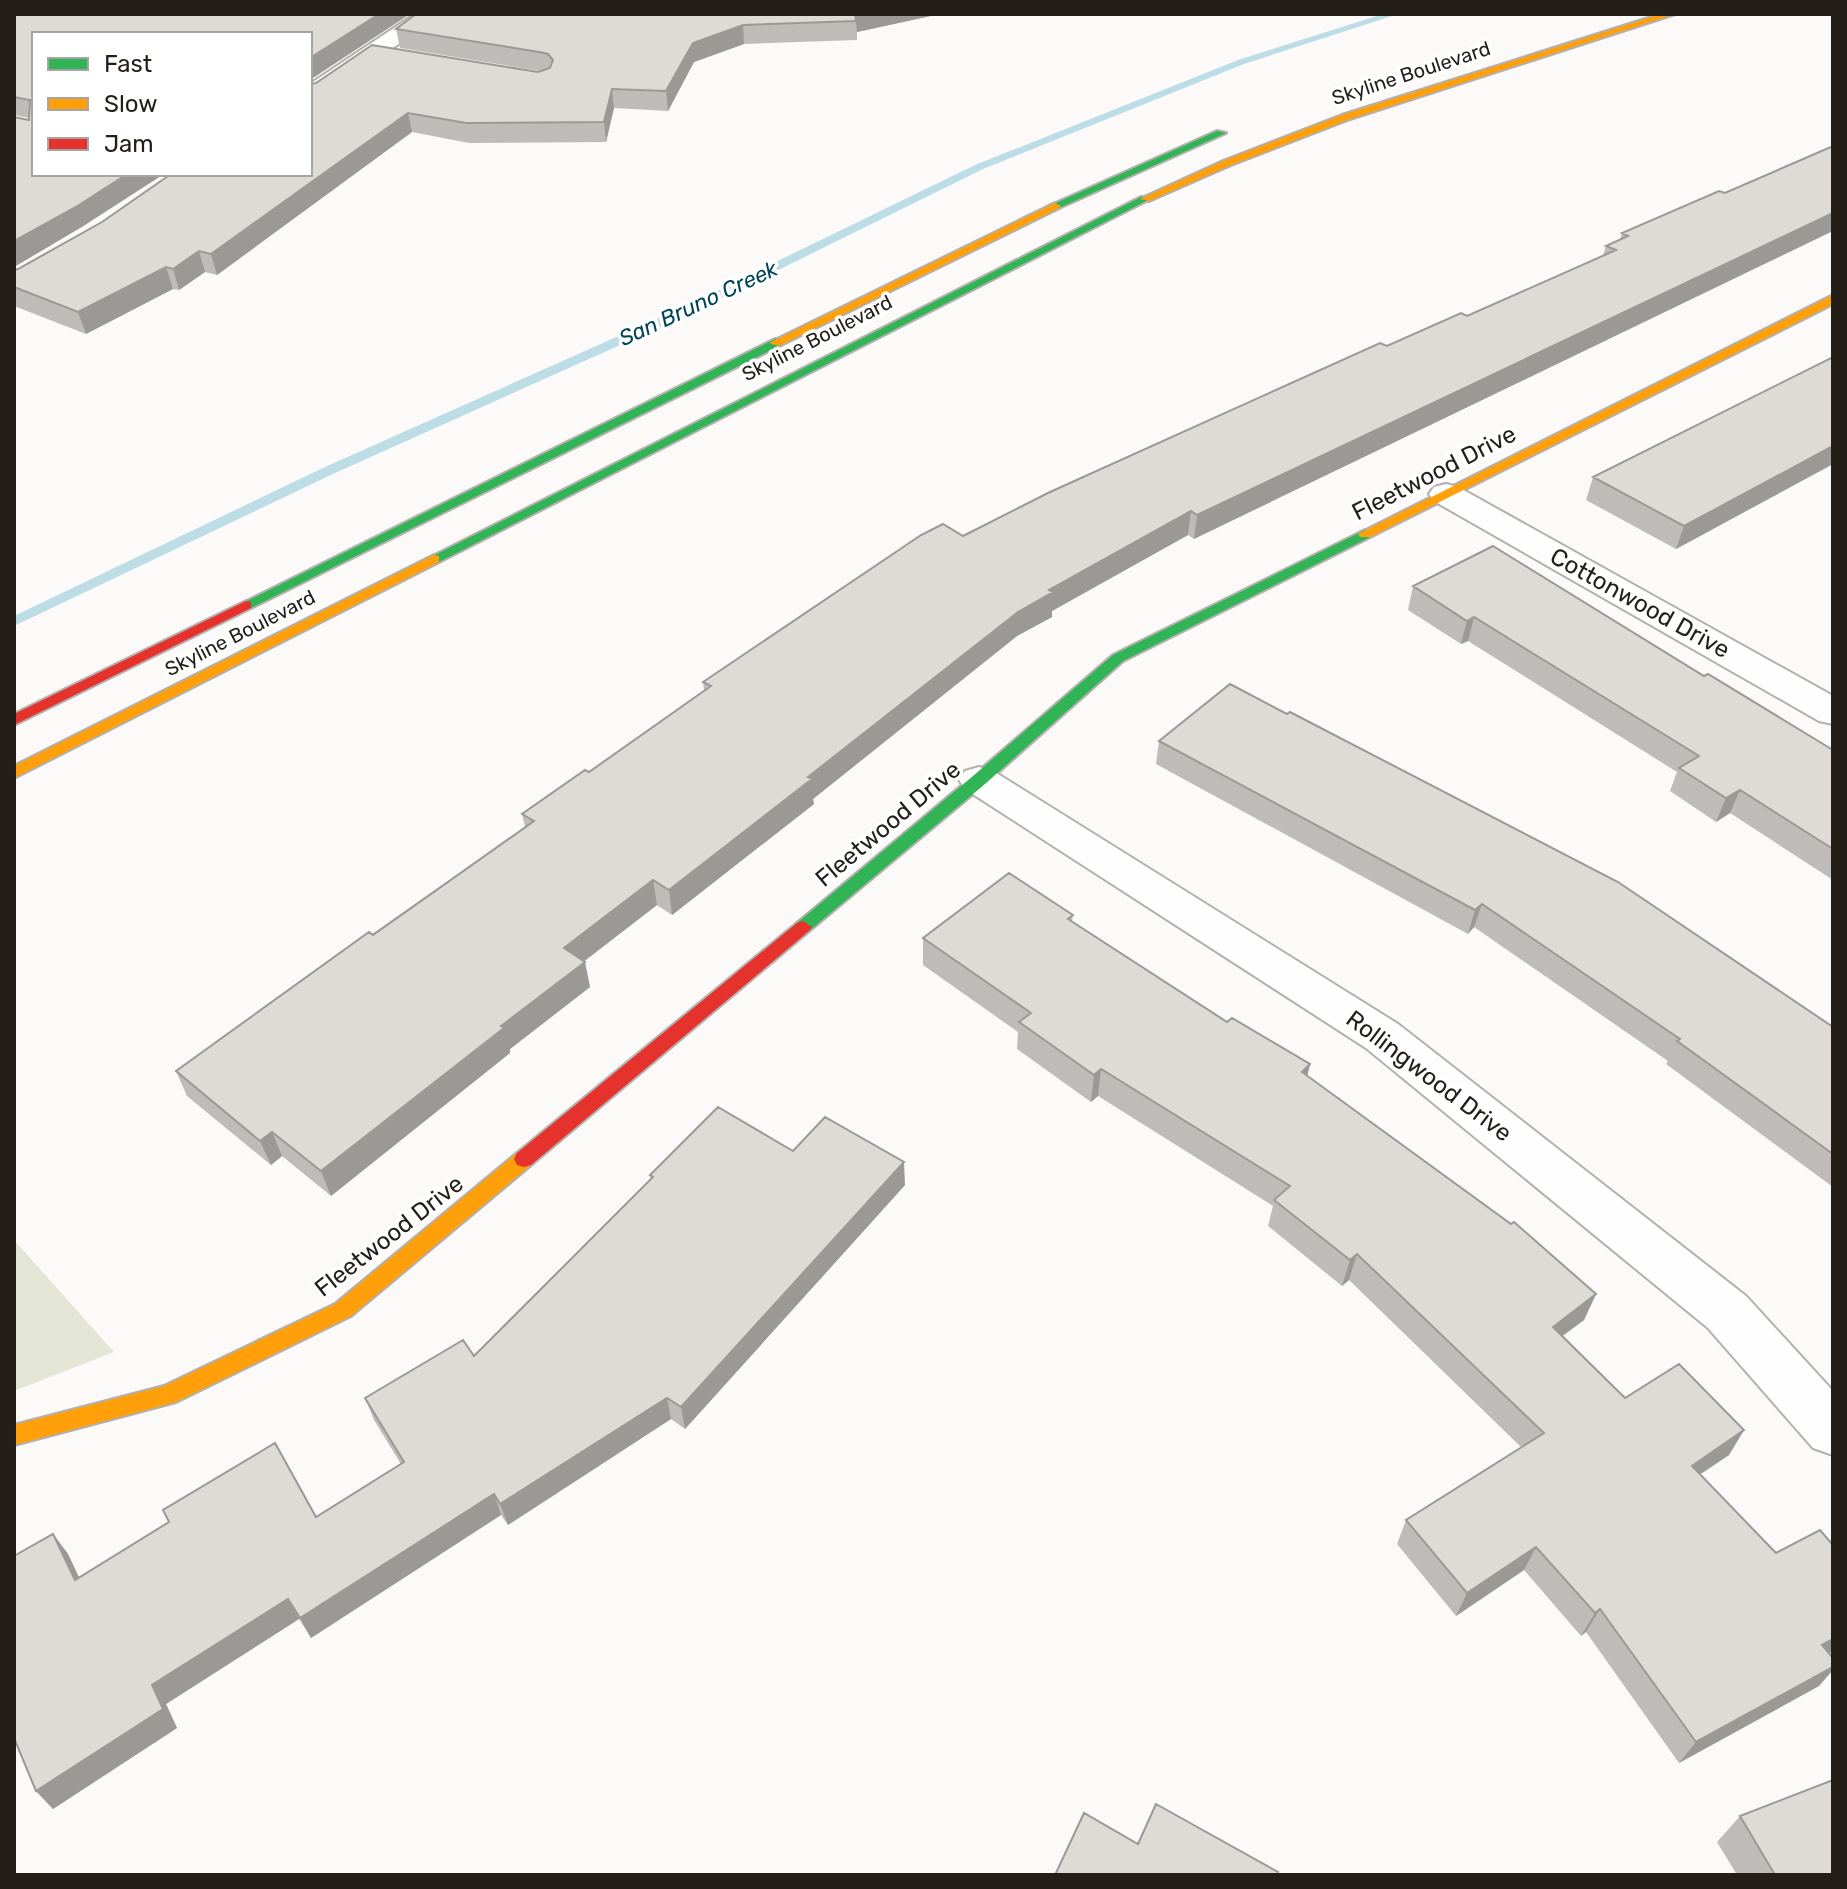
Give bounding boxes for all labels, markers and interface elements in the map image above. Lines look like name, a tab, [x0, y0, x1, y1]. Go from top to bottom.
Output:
legend	[32, 32, 312, 176]
street label: Skyline Boulevard	[1329, 36, 1493, 110]
text: Fast	[104, 50, 152, 78]
text: Slow	[104, 90, 157, 118]
text: Jam	[104, 130, 154, 158]
water label: San Bruno Creek	[615, 255, 782, 352]
street label: Skyline Boulevard	[738, 290, 896, 386]
street label: Fleetwood Drive	[1347, 420, 1521, 526]
street label: Cottonwood Drive	[1545, 542, 1735, 664]
street label: Skyline Boulevard	[161, 585, 319, 681]
street label: Fleetwood Drive	[810, 755, 966, 893]
street label: Rollingwood Drive	[1341, 1005, 1517, 1147]
street label: Fleetwood Drive	[309, 1169, 469, 1303]

